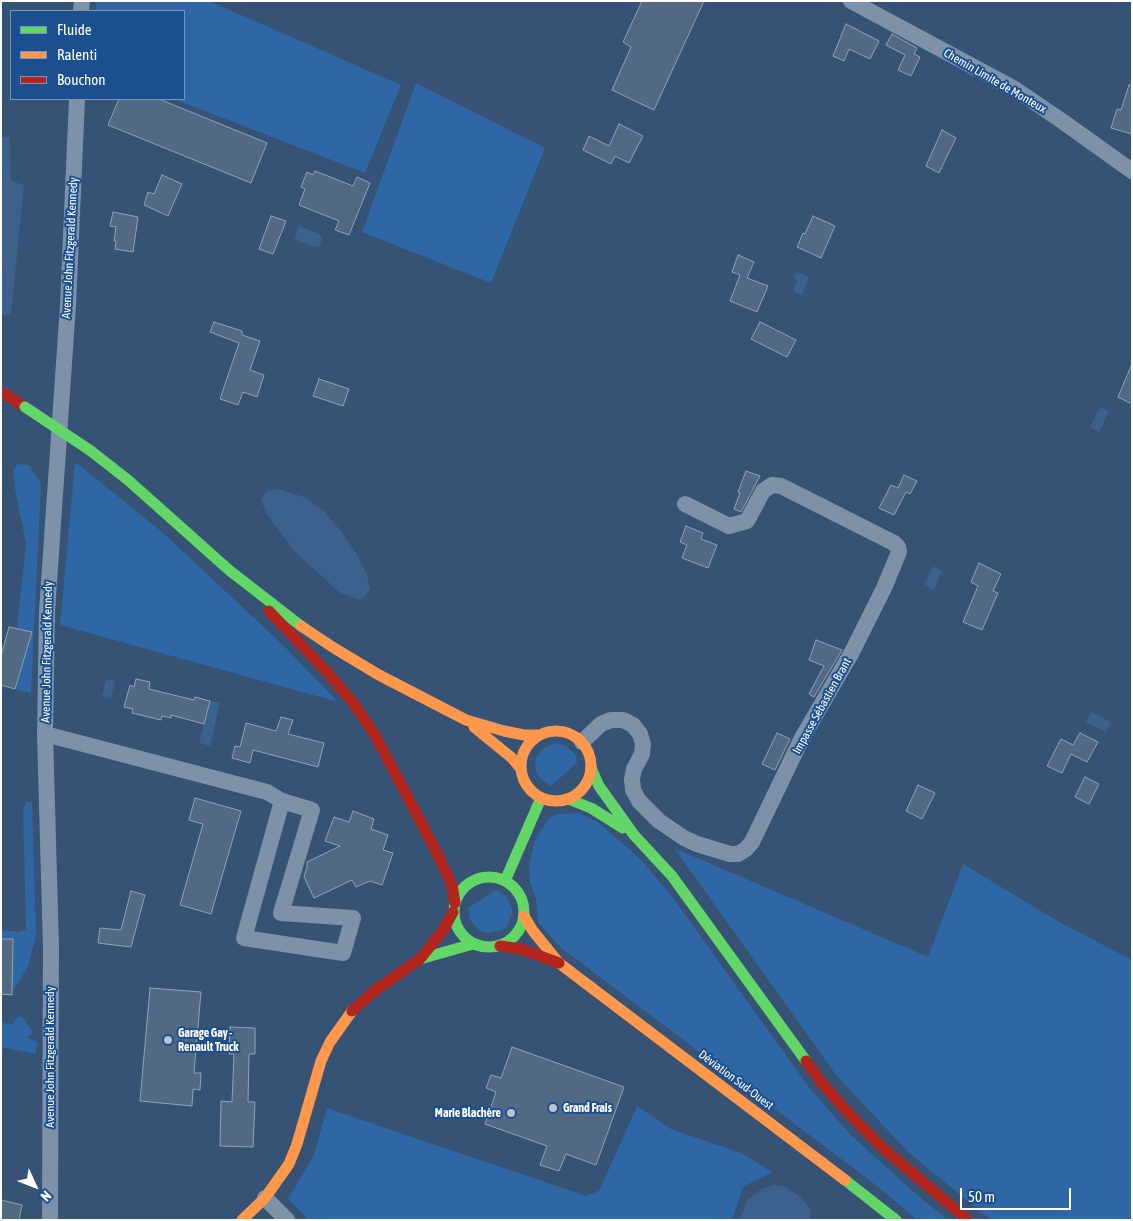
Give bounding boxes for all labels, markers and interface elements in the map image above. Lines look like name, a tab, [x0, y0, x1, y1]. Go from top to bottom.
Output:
legend	[10, 10, 185, 100]
text: Fluide	[57, 21, 92, 38]
text: Ralenti	[57, 46, 97, 63]
street label: Chemin Limite de Monteux	[941, 46, 1049, 116]
text: Bouchon	[57, 71, 106, 88]
street label: Avenue John Fitzgerald Kennedy	[59, 177, 81, 319]
street label: Avenue John Fitzgerald Kennedy	[39, 581, 55, 723]
street label: Impasse Sébastien Brant	[790, 656, 854, 756]
street label: Avenue John Fitzgerald Kennedy	[43, 986, 57, 1128]
place label: Garage Gay - Renault Truck	[178, 1026, 239, 1054]
marker: Garage Gay - Renault Truck	[162, 1034, 174, 1046]
street label: Déviation Sud-Ouest	[696, 1047, 776, 1113]
place label: Grand Frais	[563, 1101, 612, 1115]
marker: Grand Frais	[547, 1102, 559, 1114]
place label: Marie Blachère	[435, 1106, 501, 1120]
marker: Marie Blachère	[505, 1107, 517, 1119]
north arrow	[10, 1161, 60, 1211]
scale bar	[963, 1178, 1074, 1210]
text: N	[37, 1188, 55, 1205]
text: 50 m	[968, 1188, 995, 1205]

